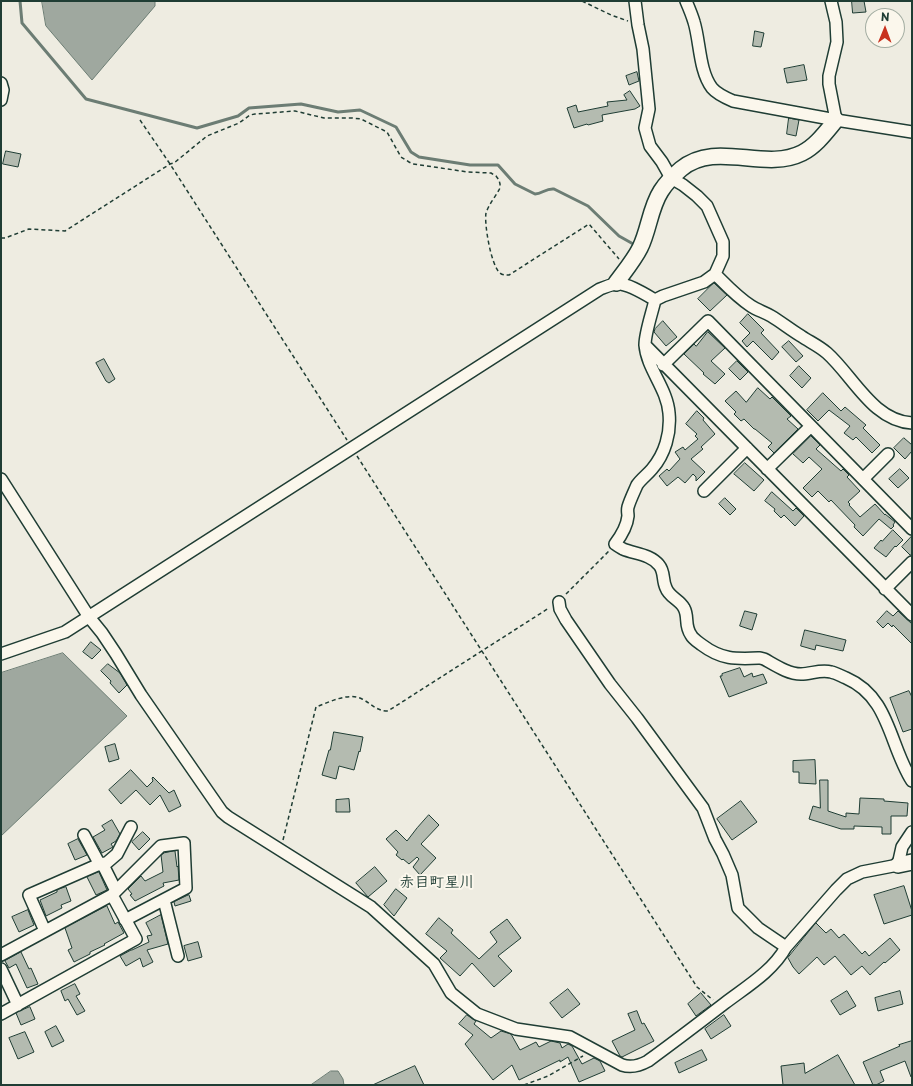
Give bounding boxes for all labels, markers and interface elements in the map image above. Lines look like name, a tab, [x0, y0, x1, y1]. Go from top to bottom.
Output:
north arrow	[865, 8, 905, 48]
text: N	[881, 8, 890, 25]
district label: 赤目町星川	[400, 874, 474, 892]

